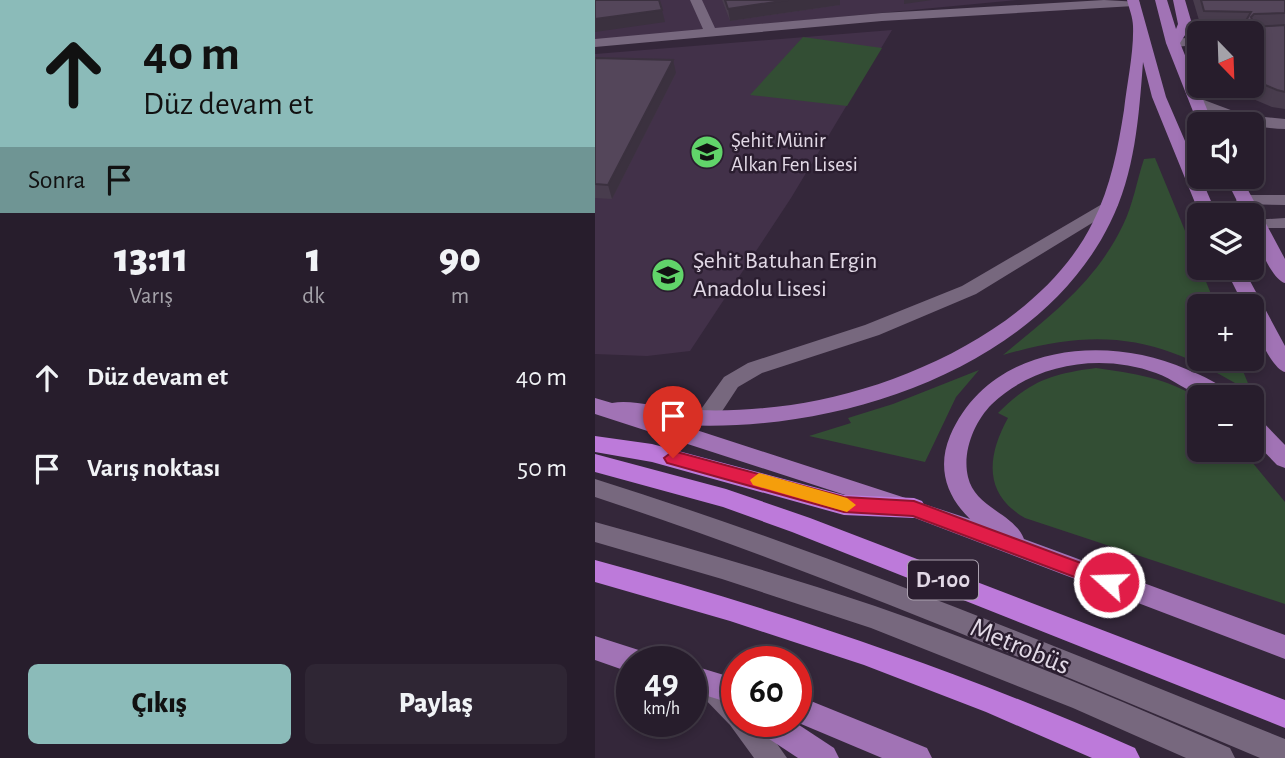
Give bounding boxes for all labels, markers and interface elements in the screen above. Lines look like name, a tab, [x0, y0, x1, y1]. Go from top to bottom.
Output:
north arrow	[1187, 21, 1263, 98]
map controls	[1187, 21, 1264, 462]
icon: ahead	[28, 28, 119, 119]
text: 40 m	[143, 30, 240, 79]
text: Düz devam et	[143, 88, 313, 120]
button: sound	[1187, 112, 1264, 189]
place label: Şehit Münir Alkan Fen Lisesi	[731, 130, 858, 175]
school or university icon: Şehit Münir Alkan Fen Lisesi	[688, 133, 726, 171]
icon: arrive	[100, 161, 138, 199]
text: Sonra	[28, 167, 86, 193]
button: layers	[1187, 203, 1264, 280]
text: 13:11	[114, 237, 188, 279]
text: 1	[306, 237, 321, 279]
text: 90	[439, 237, 481, 279]
place label: Şehit Batuhan Ergin Anadolu Lisesi	[693, 249, 877, 301]
school or university icon: Şehit Batuhan Ergin Anadolu Lisesi	[649, 256, 687, 294]
text: Varış	[129, 285, 173, 308]
text: dk	[302, 285, 325, 308]
text: m	[451, 285, 469, 308]
button: +	[1187, 294, 1264, 371]
icon: ahead	[28, 359, 66, 397]
text: Düz devam et	[87, 364, 228, 390]
text: 40 m	[516, 364, 567, 390]
button: −	[1187, 385, 1264, 462]
pin	[643, 386, 703, 458]
icon: arrive	[654, 397, 692, 435]
icon: arrive	[28, 450, 66, 488]
text: Varış noktası	[87, 455, 220, 481]
text: 50 m	[517, 455, 567, 481]
position arrow	[1072, 545, 1146, 619]
road number: D-100	[908, 560, 978, 600]
street label: Metrobüs	[966, 614, 1074, 680]
speed limit sign: 60	[721, 646, 812, 737]
button: Çıkış	[28, 664, 291, 744]
button: Paylaş	[305, 664, 567, 744]
text: 49	[644, 665, 679, 700]
text: km/h	[643, 700, 680, 718]

